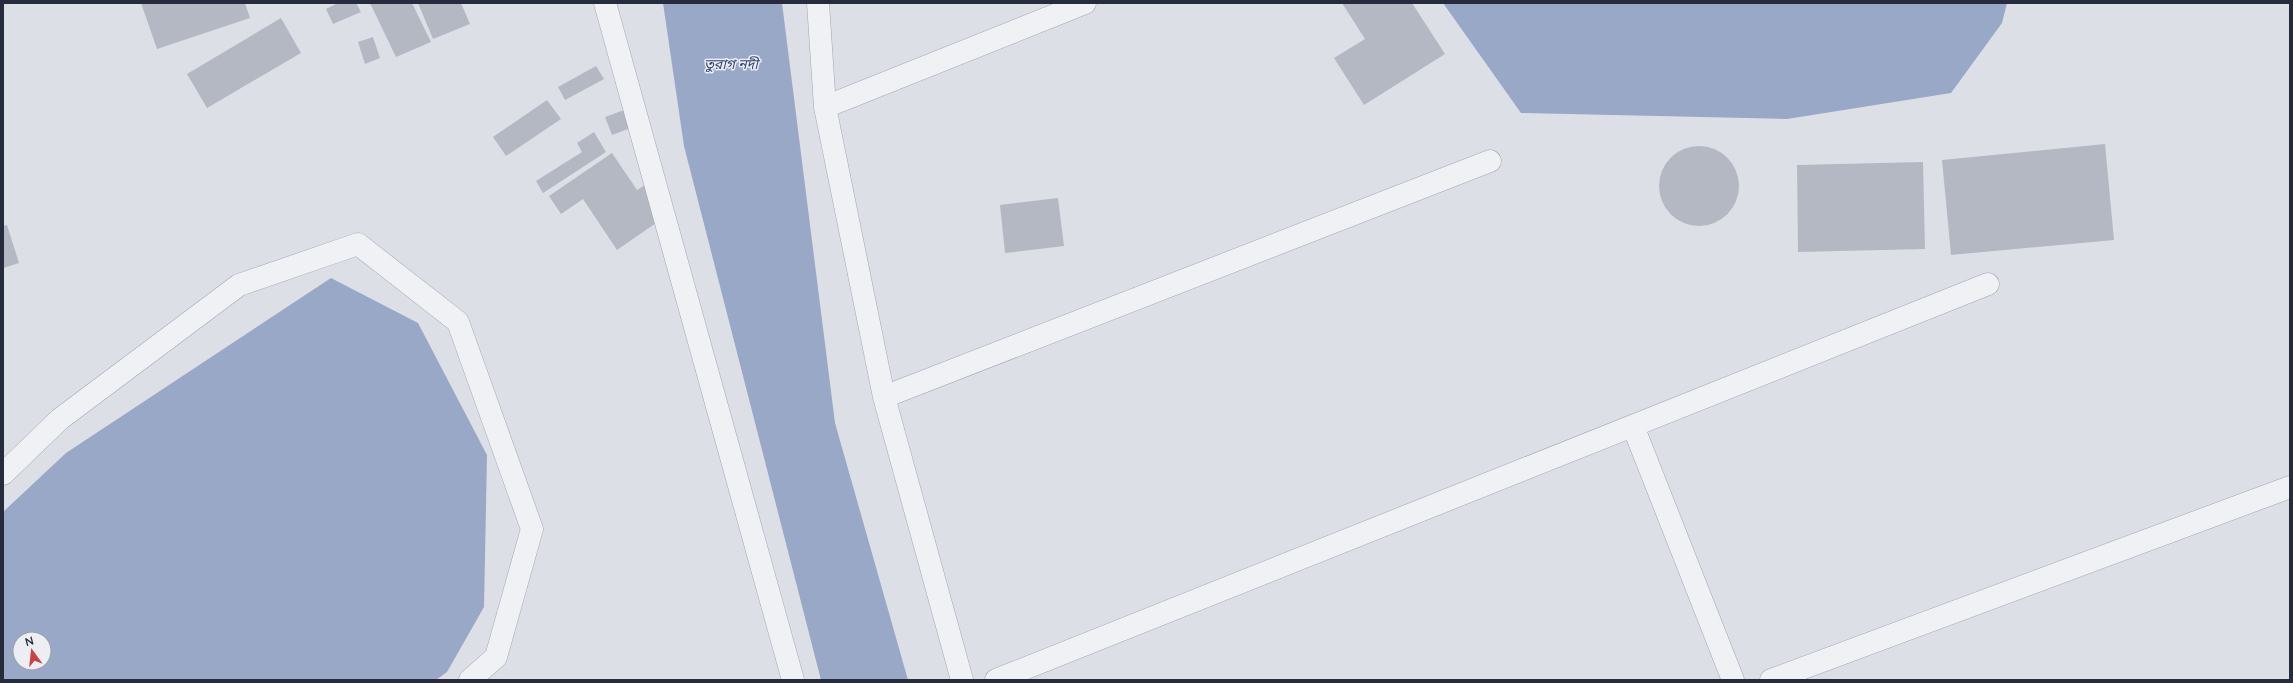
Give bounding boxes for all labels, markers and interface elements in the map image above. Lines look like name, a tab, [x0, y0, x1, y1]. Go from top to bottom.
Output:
water label: তুরাগ নদী	[704, 55, 761, 73]
north arrow	[12, 631, 52, 671]
text: N	[24, 633, 35, 648]

